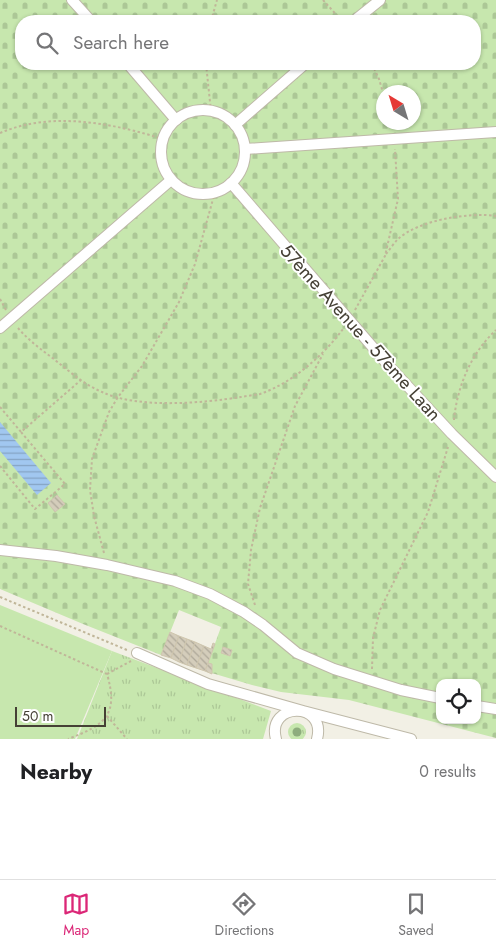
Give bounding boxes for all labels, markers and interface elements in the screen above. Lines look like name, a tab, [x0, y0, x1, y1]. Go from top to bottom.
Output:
search box	[15, 15, 481, 70]
icon: search	[33, 29, 61, 57]
text: Search here	[73, 29, 169, 56]
north arrow	[376, 85, 421, 130]
street label: 57ème Avenue - 57ème Laan	[274, 238, 448, 427]
map controls	[436, 679, 481, 724]
button: locate	[436, 679, 481, 724]
scale bar	[15, 704, 106, 727]
text: 50 m	[22, 706, 53, 726]
text: Nearby	[20, 757, 92, 787]
text: 0 results	[419, 760, 476, 783]
tab: Map	[62, 890, 90, 940]
tab: Directions	[215, 890, 274, 940]
tab: Saved	[398, 890, 434, 940]

